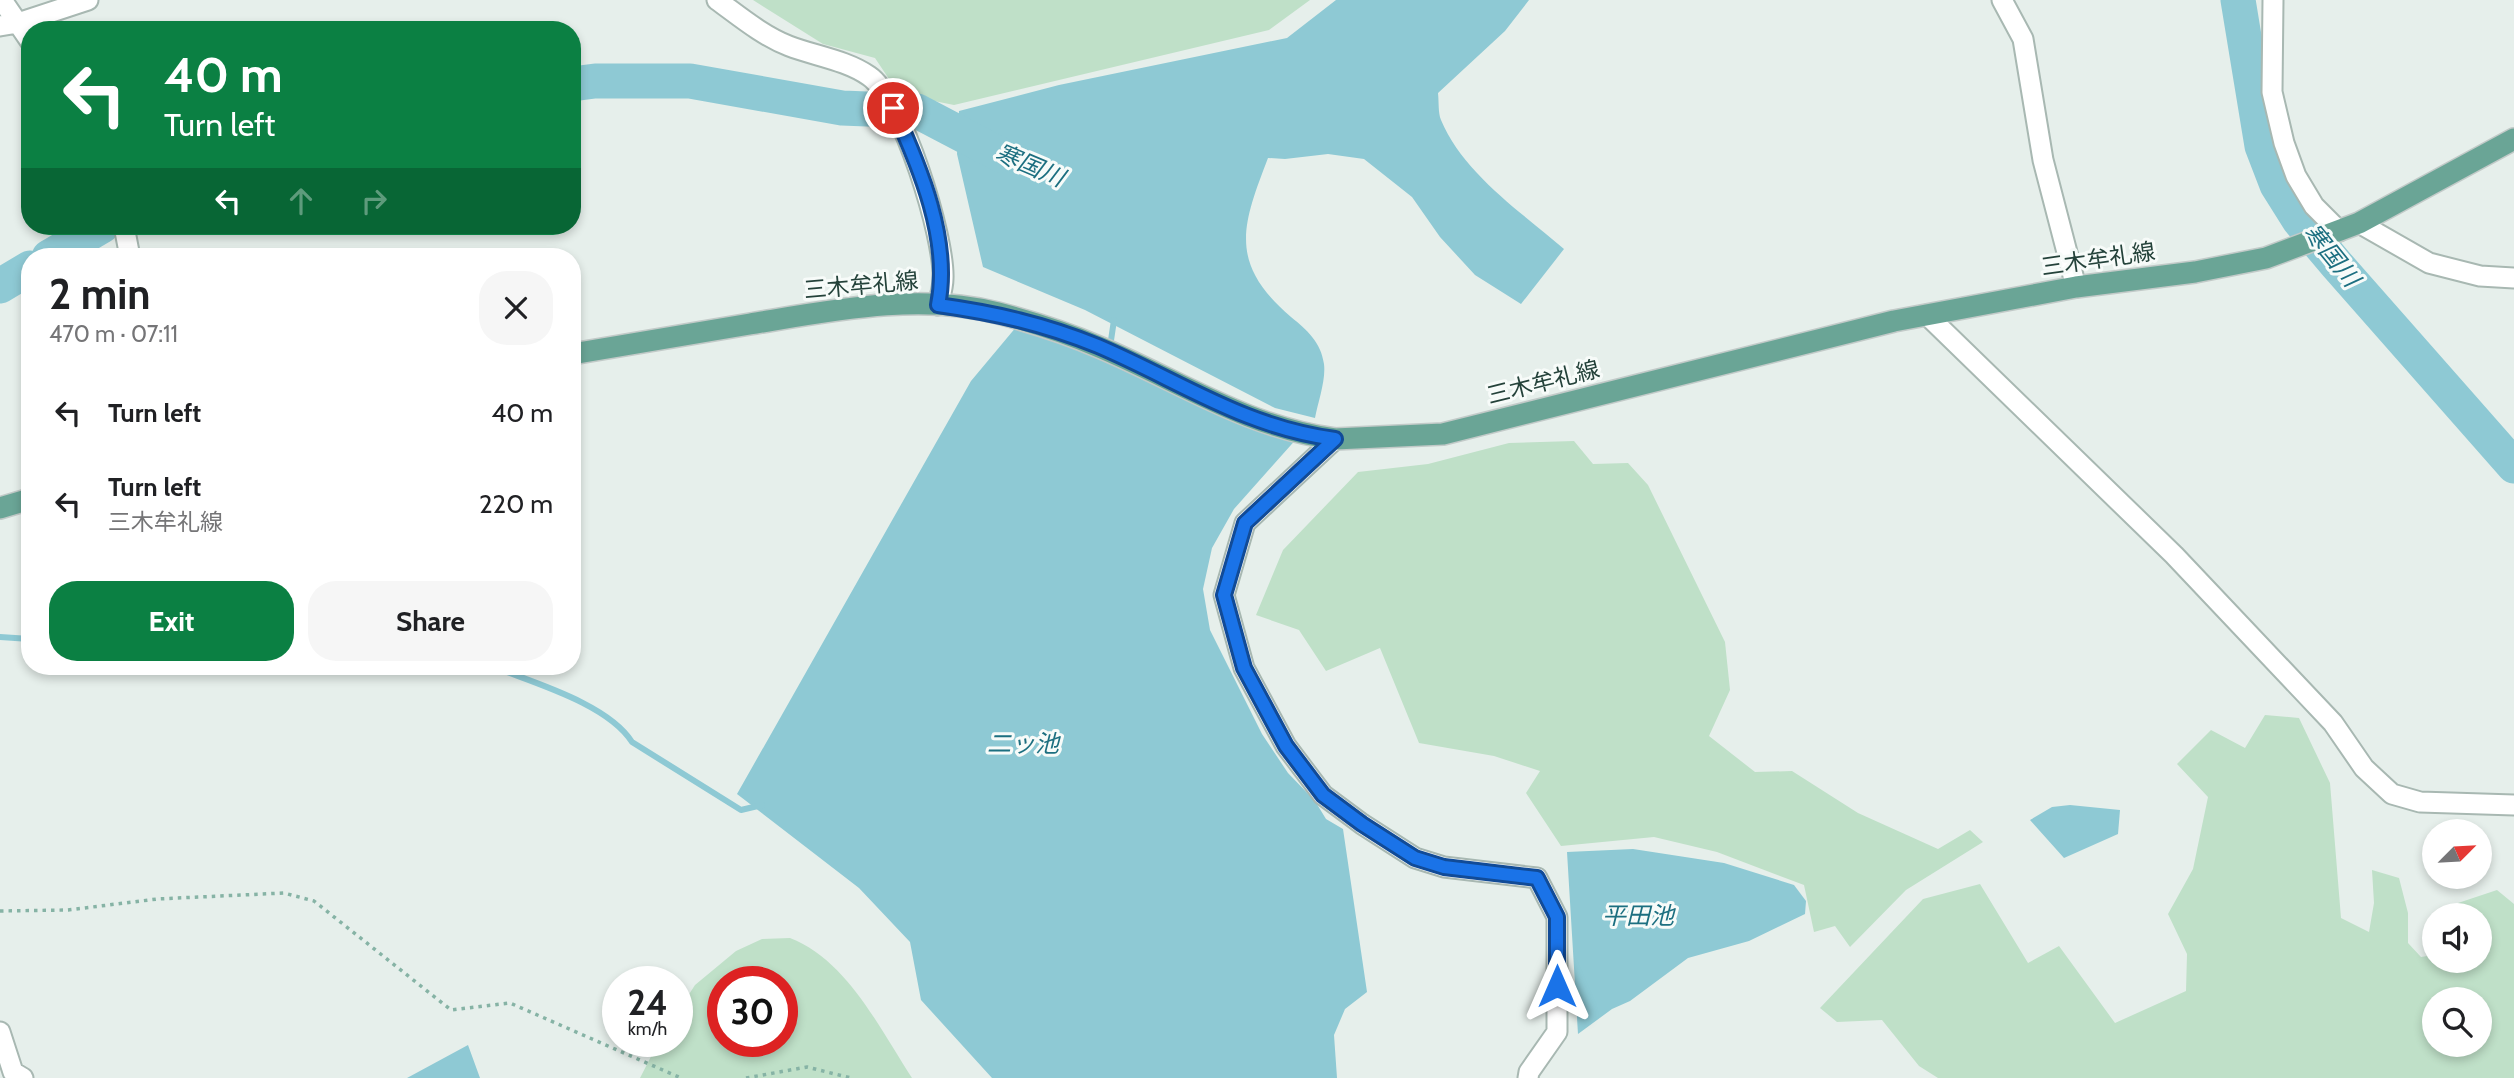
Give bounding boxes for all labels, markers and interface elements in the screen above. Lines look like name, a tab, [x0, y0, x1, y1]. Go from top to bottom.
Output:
text: 40 m	[164, 45, 283, 104]
icon: left	[49, 49, 140, 140]
pin	[863, 78, 923, 138]
icon: arrive	[874, 89, 912, 127]
text: Turn left	[164, 105, 275, 144]
water label: 寒国川	[991, 138, 1072, 194]
icon: left	[209, 182, 247, 220]
icon: ahead	[282, 182, 320, 220]
icon: right	[355, 182, 393, 220]
water label: 寒国川	[2298, 218, 2368, 294]
street label: 三木牟礼線	[2039, 237, 2157, 281]
street label: 三木牟礼線	[802, 266, 920, 304]
text: 2 min	[49, 268, 150, 320]
button: close	[479, 271, 553, 345]
text: 470 m · 07:11	[49, 320, 178, 348]
street label: 三木牟礼線	[1484, 355, 1602, 409]
icon: left	[49, 394, 87, 432]
text: Turn left	[108, 397, 201, 429]
text: 40 m	[491, 397, 553, 429]
text: Turn left	[108, 471, 201, 503]
icon: left	[49, 485, 87, 523]
text: 220 m	[479, 488, 553, 520]
text: 三木牟礼線	[108, 508, 223, 536]
button: Exit	[49, 581, 294, 661]
button: Share	[308, 581, 553, 661]
water label: 二ッ池	[987, 729, 1061, 758]
north arrow	[2422, 819, 2492, 889]
map controls	[2422, 819, 2492, 1057]
water label: 平田池	[1602, 901, 1676, 930]
button: sound	[2422, 903, 2492, 973]
position arrow	[1520, 949, 1594, 1023]
speed limit sign: 30	[707, 966, 798, 1057]
text: 24	[627, 981, 668, 1024]
button: search	[2422, 987, 2492, 1057]
text: km/h	[628, 1018, 667, 1040]

